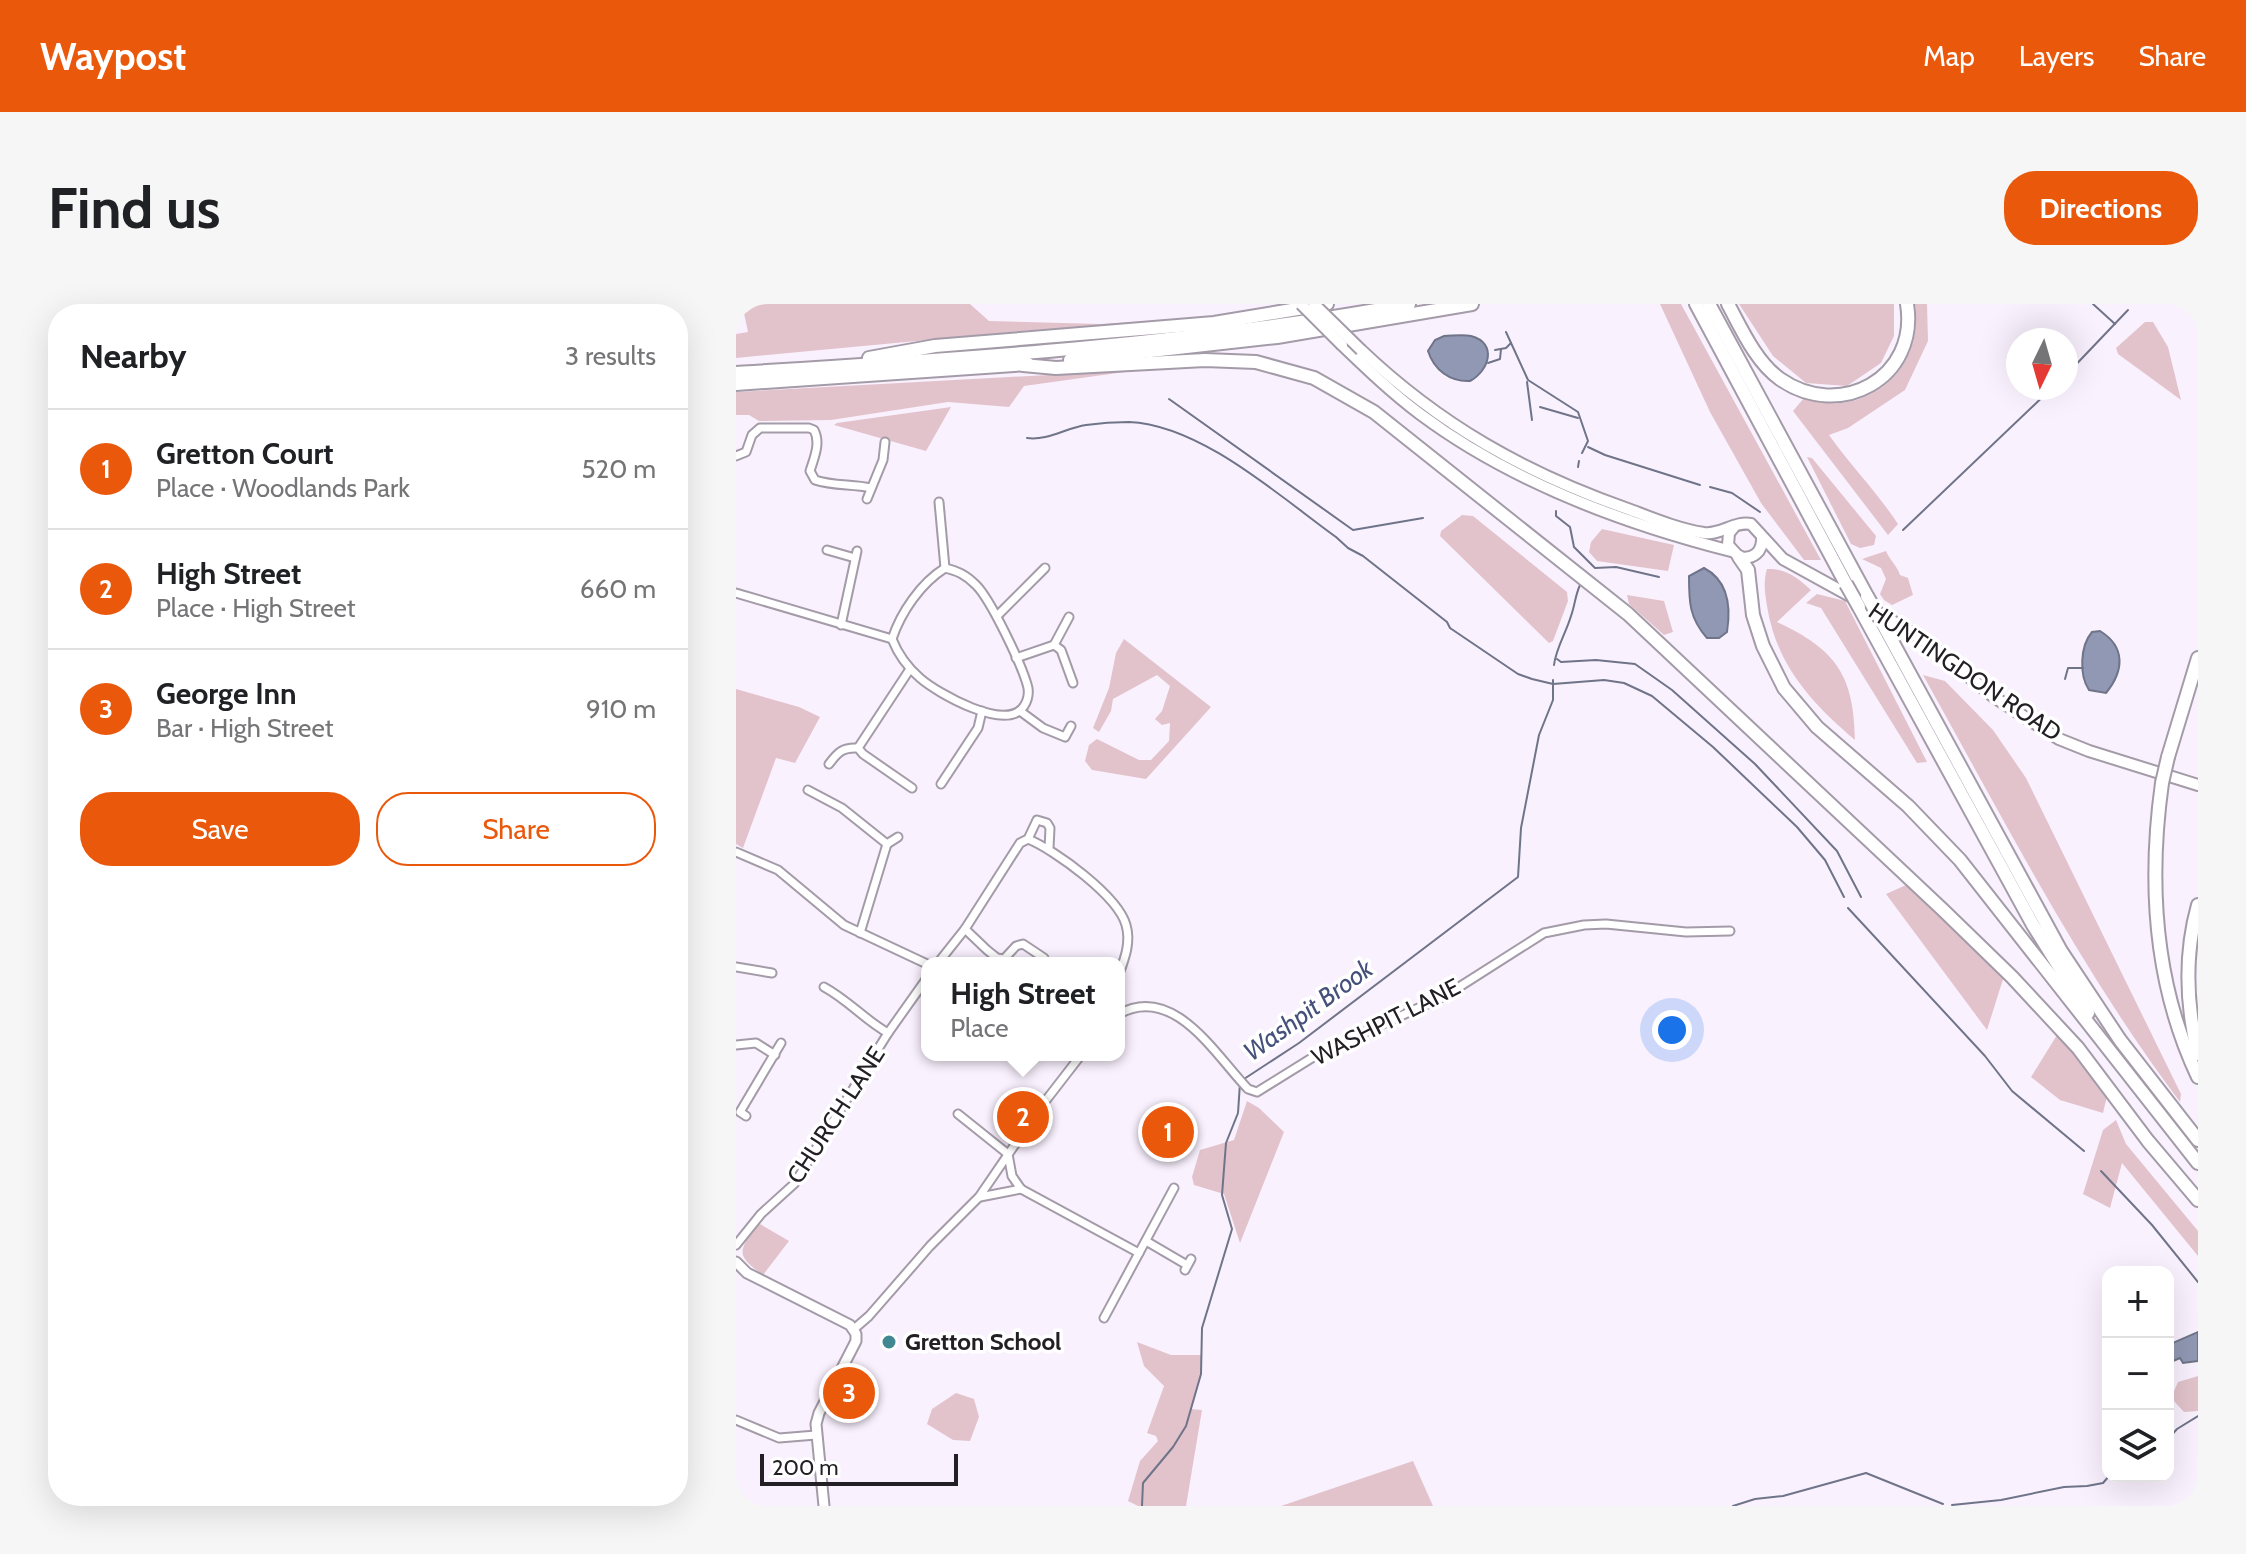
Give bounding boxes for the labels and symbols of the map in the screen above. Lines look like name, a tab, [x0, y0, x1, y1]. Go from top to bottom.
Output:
north arrow	[2006, 328, 2078, 400]
street label: HUNTINGDON ROAD	[1863, 596, 2067, 747]
water label: Washpit Brook	[1237, 952, 1380, 1068]
street label: WASHPIT LANE	[1307, 972, 1465, 1071]
your location	[1652, 1010, 1692, 1050]
street label: CHURCH LANE	[780, 1041, 891, 1189]
pin: 2	[997, 1087, 1049, 1147]
pin: 1	[1142, 1102, 1194, 1162]
place label: Gretton School	[905, 1327, 1061, 1356]
marker: Gretton School	[880, 1333, 898, 1351]
pin: 3	[823, 1363, 875, 1423]
scale bar	[760, 1450, 958, 1486]

